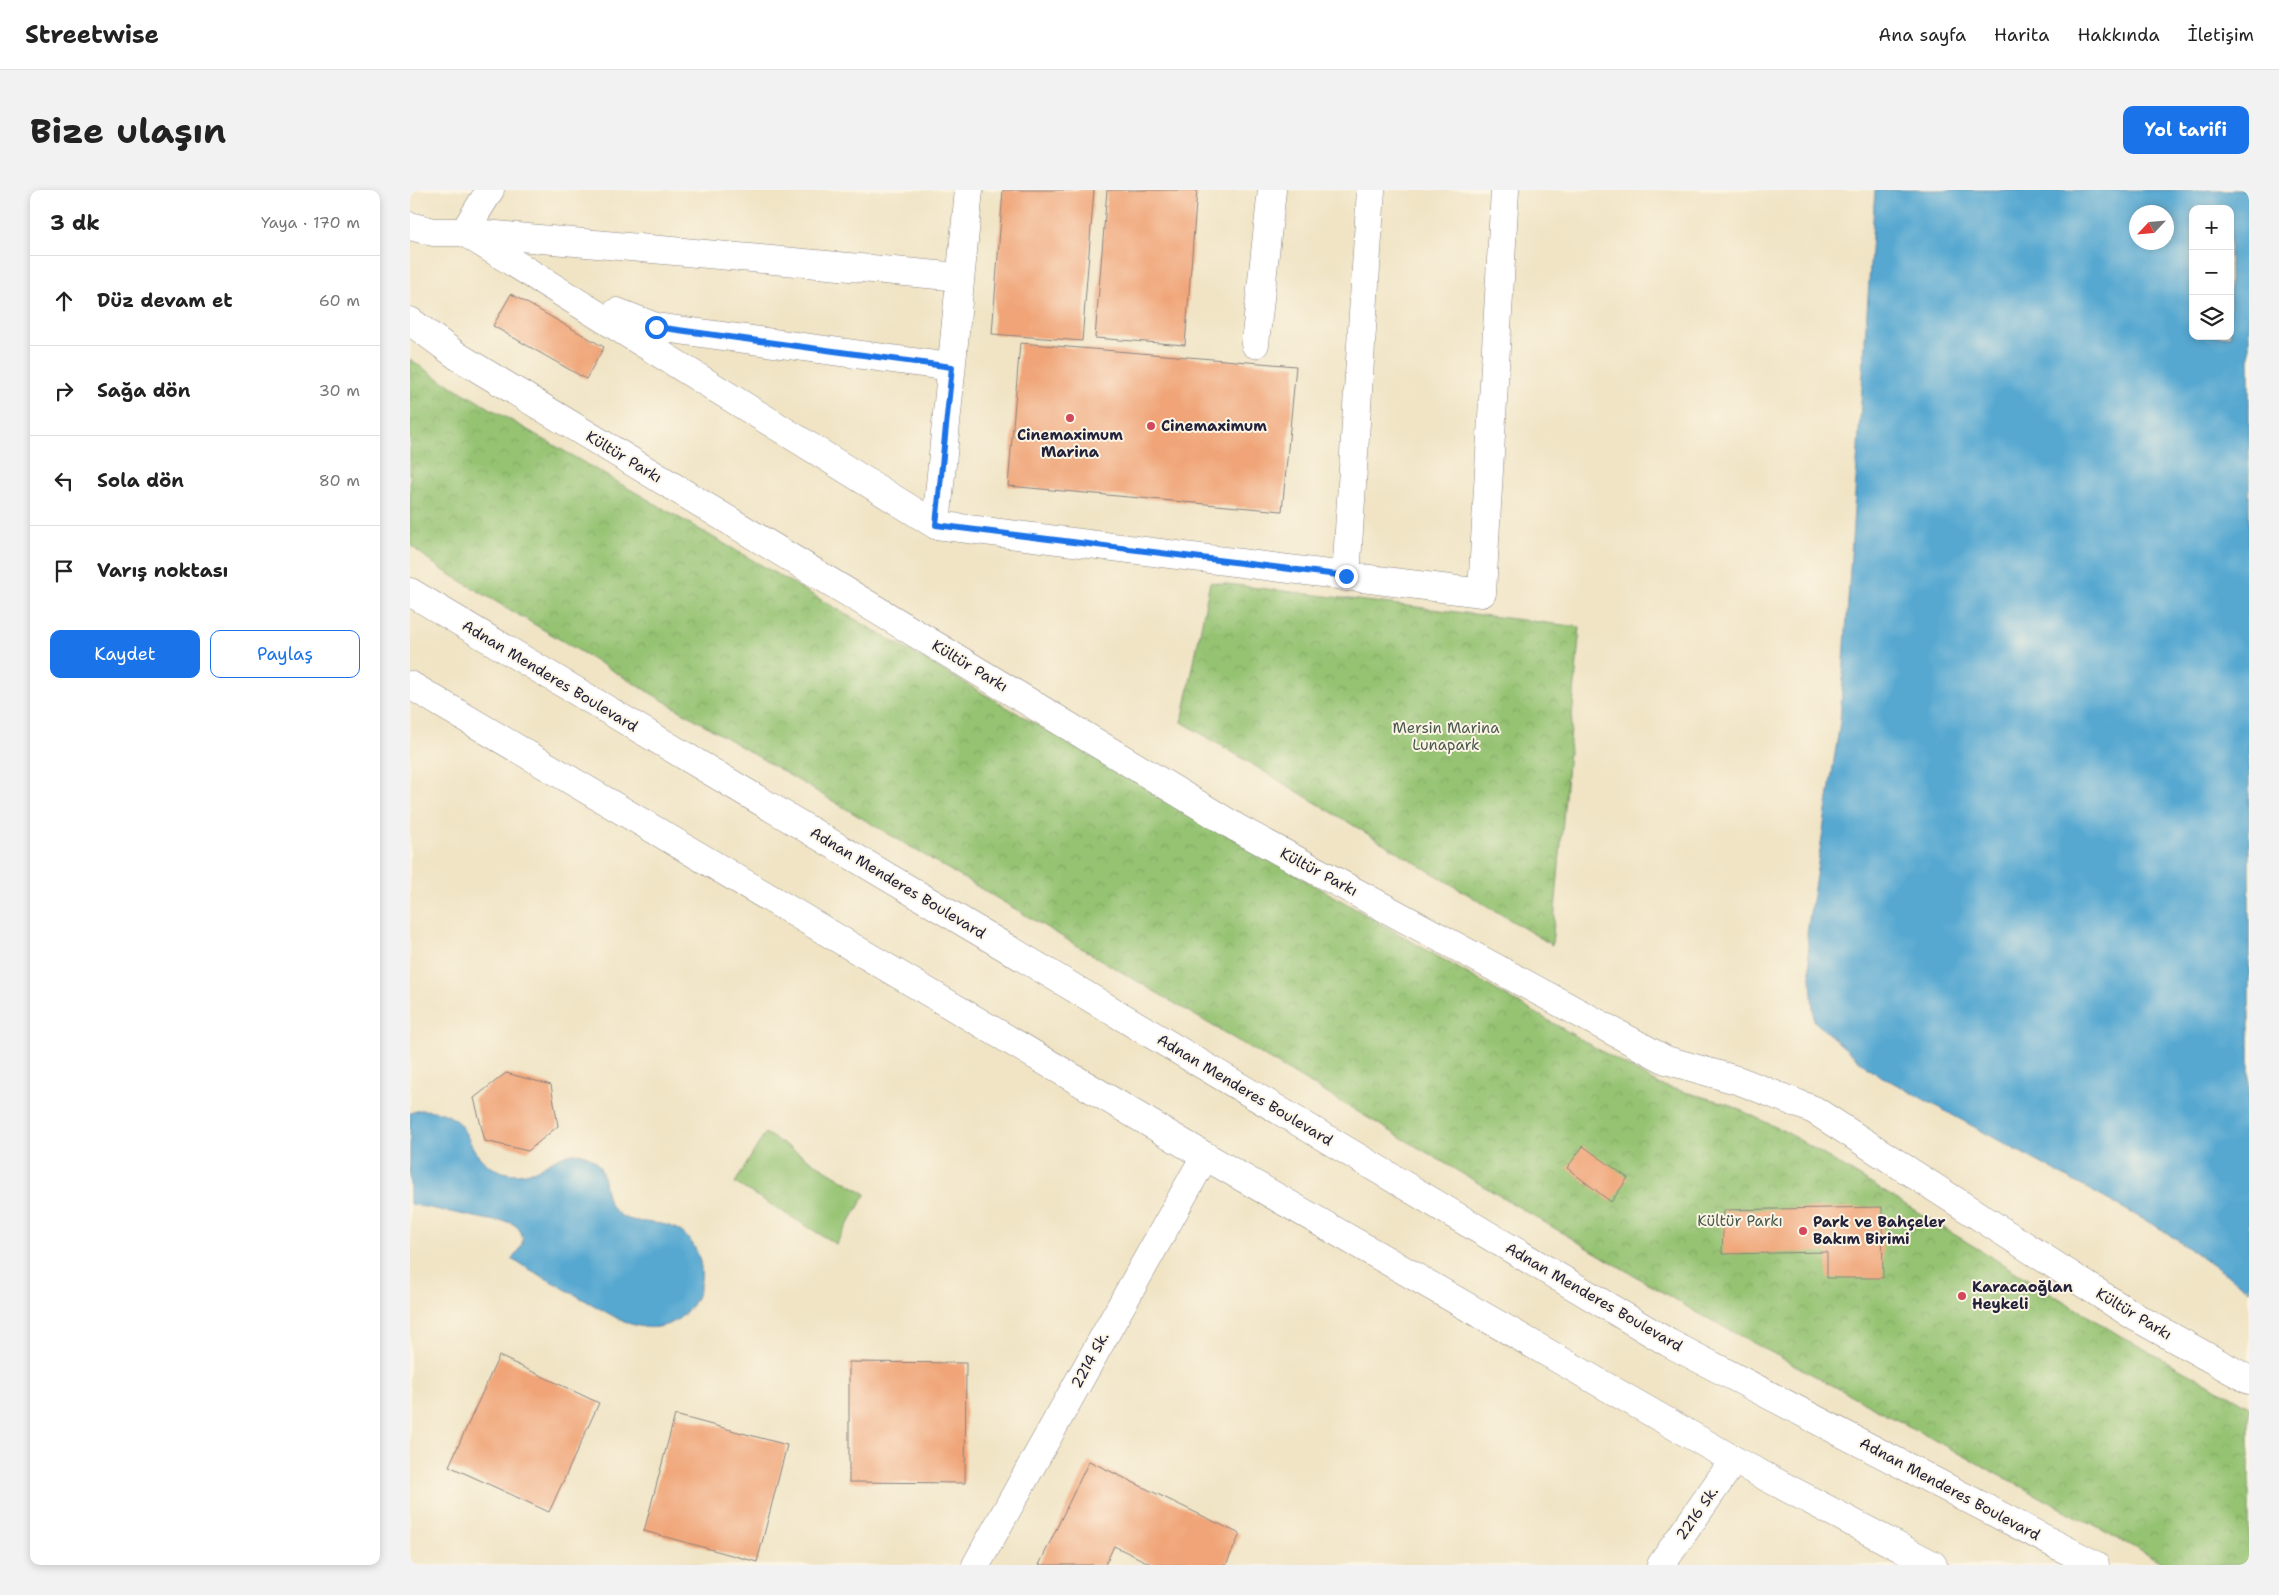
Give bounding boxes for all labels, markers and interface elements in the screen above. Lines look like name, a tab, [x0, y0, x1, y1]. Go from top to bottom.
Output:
text: Streetwise	[25, 19, 159, 51]
text: Ana sayfa	[1878, 23, 1966, 47]
text: Harita	[1994, 23, 2049, 47]
text: Hakkında	[2077, 23, 2160, 47]
text: İletişim	[2188, 23, 2254, 47]
button: Yol tarifi	[2123, 106, 2249, 154]
text: Bize ulaşın	[30, 107, 226, 154]
north arrow	[2129, 205, 2174, 250]
map controls	[2189, 205, 2234, 340]
button: +	[2189, 205, 2234, 250]
text: 3 dk	[50, 209, 100, 237]
text: Yaya · 170 m	[261, 212, 360, 233]
button: −	[2189, 250, 2234, 295]
icon: ahead	[50, 287, 78, 315]
text: Düz devam et	[97, 288, 233, 313]
text: 60 m	[319, 290, 360, 311]
button: layers	[2189, 295, 2234, 340]
route start	[645, 316, 668, 339]
icon: right	[50, 377, 78, 405]
text: Sağa dön	[97, 378, 190, 403]
text: 30 m	[319, 380, 360, 401]
marker: Cinemaximum Marina	[1064, 412, 1076, 424]
place label: Cinemaximum	[1161, 416, 1267, 436]
marker: Cinemaximum	[1145, 420, 1157, 432]
place label: Cinemaximum Marina	[1017, 425, 1123, 462]
street label: Kültür Parkı	[582, 426, 666, 488]
icon: left	[50, 467, 78, 495]
text: Sola dön	[97, 468, 184, 493]
text: 80 m	[319, 470, 360, 491]
icon: arrive	[50, 557, 78, 585]
text: Varış noktası	[97, 558, 228, 583]
route end	[1335, 565, 1358, 588]
street label: Adnan Menderes Boulevard	[458, 615, 642, 737]
button: Kaydet	[50, 630, 200, 678]
button: Paylaş	[210, 630, 360, 678]
street label: Kültür Parkı	[928, 635, 1012, 697]
park label: Mersin Marina Lunapark	[1393, 718, 1500, 755]
street label: Adnan Menderes Boulevard	[806, 822, 990, 944]
street label: Kültür Parkı	[1277, 843, 1361, 901]
street label: Adnan Menderes Boulevard	[1153, 1029, 1337, 1151]
park label: Kültür Parkı	[1697, 1211, 1783, 1231]
place label: Park ve Bahçeler Bakım Birimi	[1813, 1212, 1946, 1249]
marker: Park ve Bahçeler Bakım Birimi	[1797, 1225, 1809, 1237]
street label: Adnan Menderes Boulevard	[1502, 1238, 1687, 1356]
place label: Karacaoğlan Heykeli	[1972, 1277, 2073, 1314]
street label: Kültür Parkı	[2092, 1283, 2176, 1345]
marker: Karacaoğlan Heykeli	[1956, 1290, 1968, 1302]
street label: 2214 Sk.	[1066, 1328, 1114, 1392]
street label: Adnan Menderes Boulevard	[1856, 1433, 2044, 1545]
street label: 2216 Sk.	[1671, 1482, 1723, 1544]

